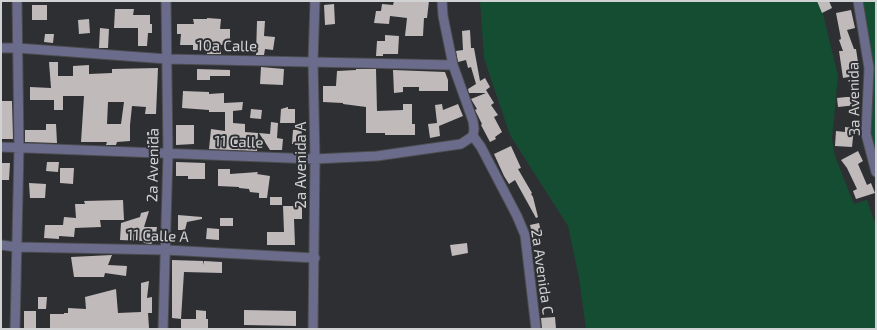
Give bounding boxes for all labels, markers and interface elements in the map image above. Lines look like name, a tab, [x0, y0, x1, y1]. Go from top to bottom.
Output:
street label: 10a Calle	[197, 36, 257, 56]
street label: 3a Avenida	[844, 62, 864, 136]
street label: 2a Avenida A	[292, 122, 310, 208]
street label: 2a Avenida	[143, 128, 163, 202]
street label: 11 Calle	[214, 132, 264, 152]
street label: 11 Calle A	[127, 226, 189, 246]
street label: 2a Avenida C	[527, 228, 557, 316]

